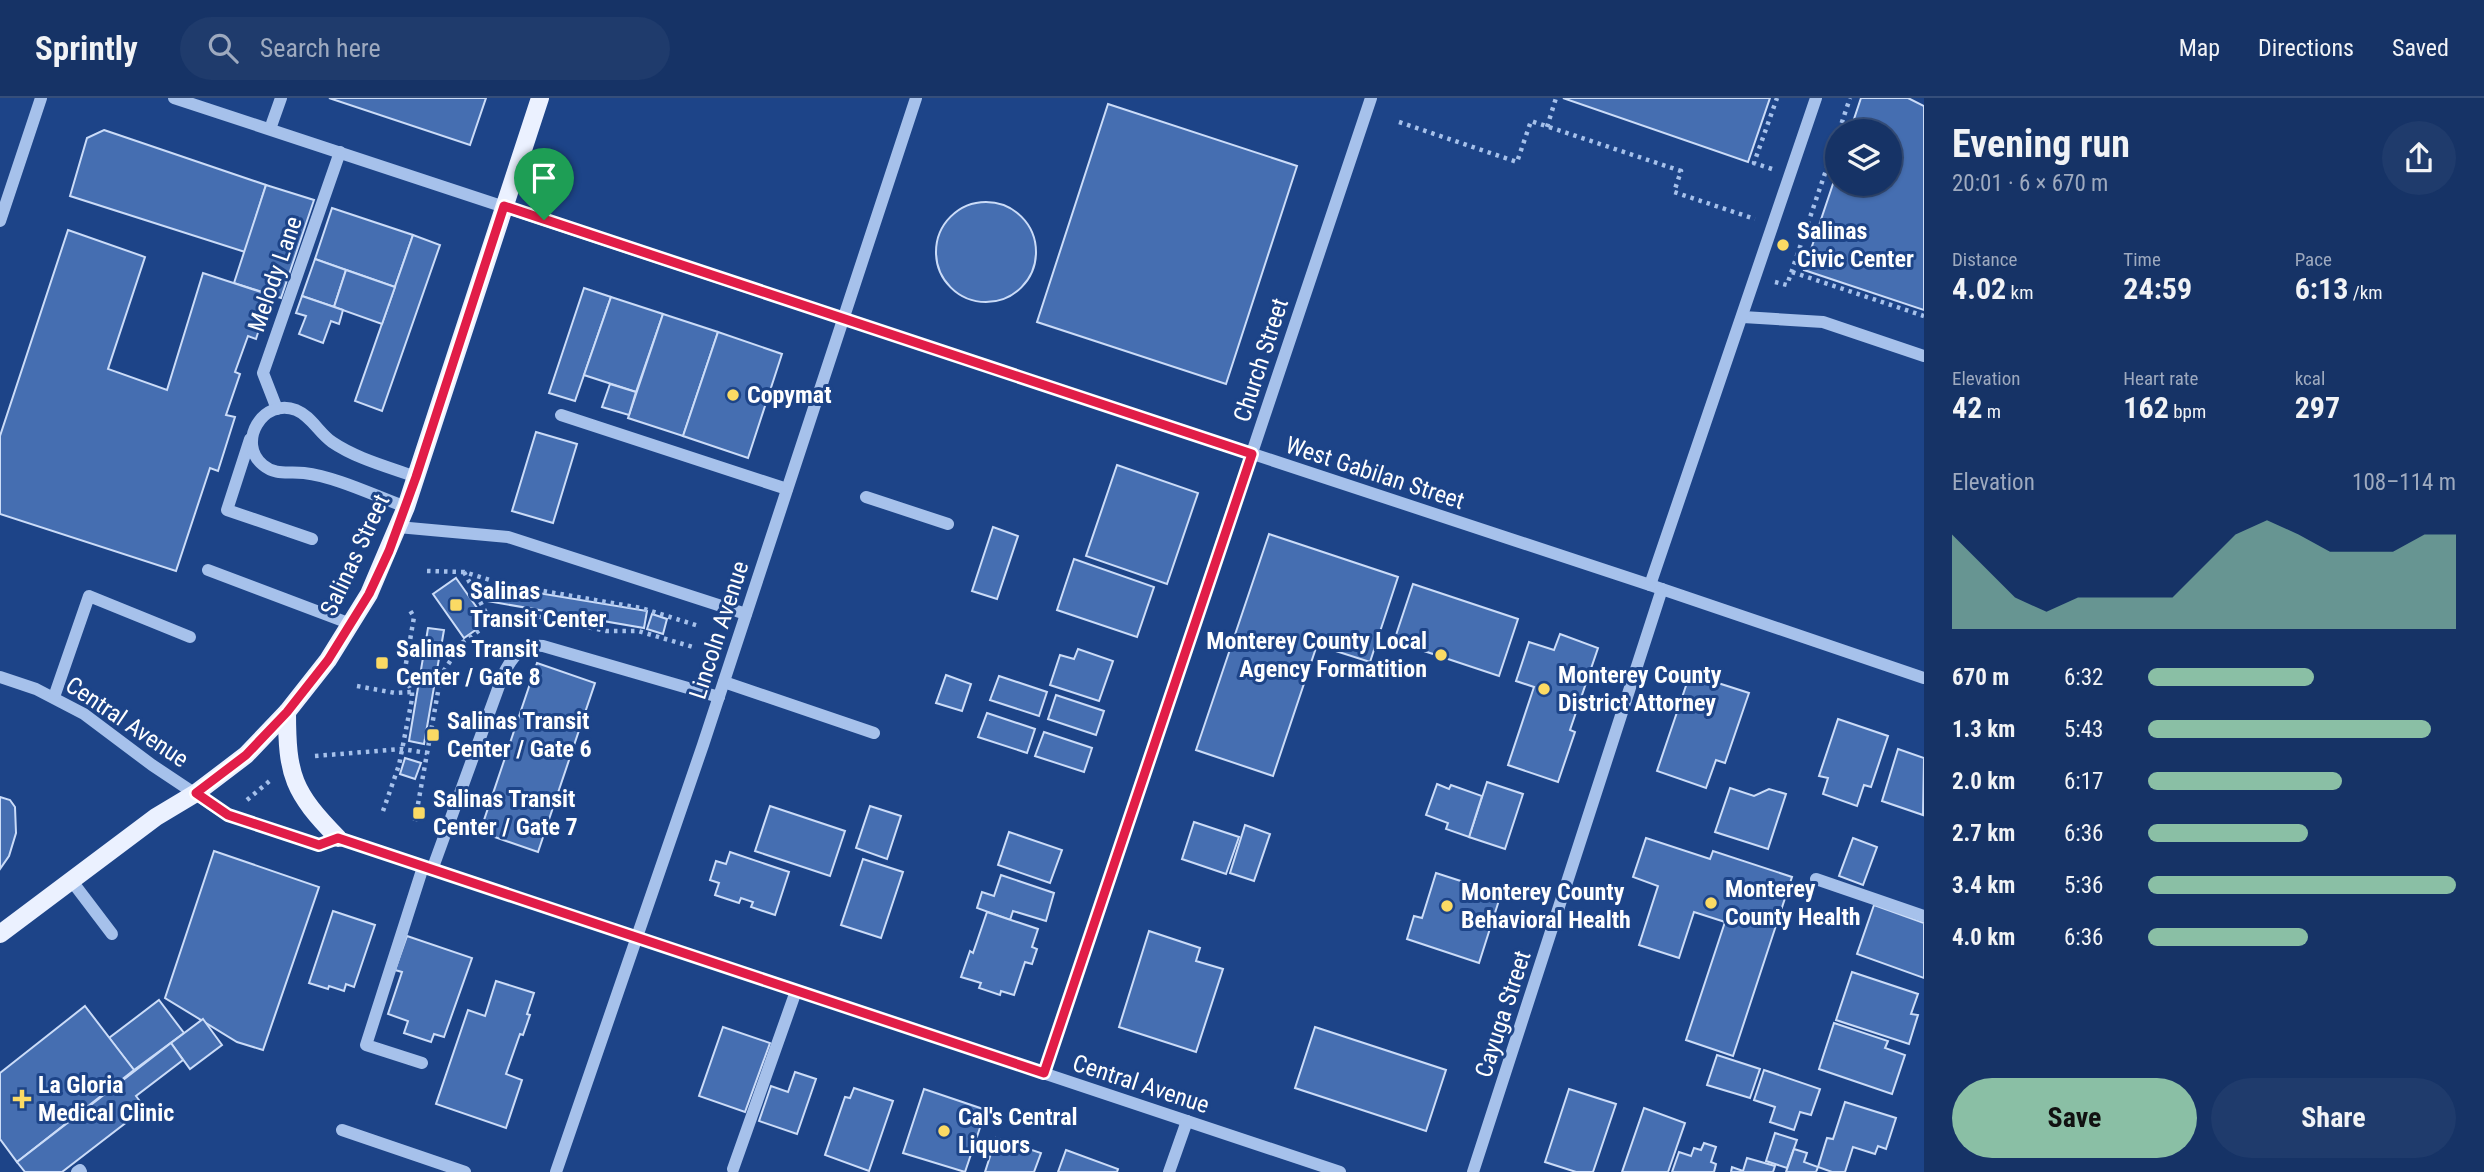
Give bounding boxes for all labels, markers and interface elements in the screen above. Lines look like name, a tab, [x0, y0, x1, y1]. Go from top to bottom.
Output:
search box	[180, 17, 670, 80]
text: Sprintly	[35, 29, 138, 68]
icon: search	[204, 29, 242, 67]
text: Search here	[260, 33, 381, 63]
text: Map	[2179, 34, 2220, 62]
text: Directions	[2258, 34, 2354, 62]
text: Saved	[2392, 34, 2449, 62]
map controls	[1825, 119, 1902, 196]
button: layers	[1825, 119, 1902, 196]
button: share	[2382, 121, 2456, 195]
text: Evening run	[1952, 122, 2130, 166]
pin	[514, 148, 574, 220]
icon: arrive	[525, 159, 563, 197]
text: 20:01 · 6 × 670 m	[1952, 170, 2108, 197]
street label: Melody Lane	[242, 213, 308, 335]
place label: Salinas Civic Center	[1797, 217, 1914, 273]
marker: Salinas Civic Center	[1775, 237, 1791, 253]
text: Distance	[1952, 248, 2017, 271]
text: Time	[2123, 248, 2161, 271]
text: Pace	[2295, 248, 2332, 271]
text: 4.02	[1952, 271, 2006, 306]
text: 24:59	[2123, 271, 2192, 306]
text: 6:13	[2295, 271, 2348, 306]
text: km	[2006, 281, 2033, 304]
text: /km	[2348, 281, 2383, 304]
street label: Church Street	[1228, 295, 1294, 425]
text: Elevation	[1952, 367, 2020, 390]
text: Heart rate	[2123, 367, 2198, 390]
text: kcal	[2295, 367, 2325, 390]
place label: Copymat	[747, 381, 832, 409]
marker: Copymat	[725, 387, 741, 403]
text: 42	[1952, 390, 1982, 425]
text: 162	[2123, 390, 2169, 425]
text: 297	[2295, 390, 2340, 425]
text: m	[1982, 400, 2001, 423]
text: bpm	[2169, 400, 2206, 423]
street label: West Gabilan Street	[1282, 431, 1468, 515]
text: Elevation	[1952, 469, 2035, 496]
text: 108–114 m	[2352, 469, 2456, 496]
street label: Salinas Street	[315, 490, 395, 620]
street label: Lincoln Avenue	[684, 557, 754, 703]
place label: Salinas Transit Center	[470, 577, 607, 633]
marker: Salinas Transit Center	[448, 597, 464, 613]
place label: Monterey County Local Agency Formatition	[1206, 627, 1427, 683]
place label: Salinas Transit Center / Gate 8	[396, 635, 541, 691]
marker: Monterey County Local Agency Formatition	[1433, 647, 1449, 663]
marker: Salinas Transit Center / Gate 8	[374, 655, 390, 671]
place label: Monterey County District Attorney	[1558, 661, 1722, 717]
text: 670 m	[1952, 664, 2009, 691]
text: 6:32	[2064, 664, 2103, 691]
street label: Central Avenue	[60, 671, 194, 773]
marker: Monterey County District Attorney	[1536, 681, 1552, 697]
place label: Salinas Transit Center / Gate 6	[447, 707, 592, 763]
text: 1.3 km	[1952, 716, 2015, 743]
text: 5:43	[2064, 716, 2103, 743]
marker: Salinas Transit Center / Gate 6	[425, 727, 441, 743]
text: 2.0 km	[1952, 768, 2015, 795]
text: 6:17	[2064, 768, 2103, 795]
place label: Salinas Transit Center / Gate 7	[433, 785, 578, 841]
marker: Salinas Transit Center / Gate 7	[411, 805, 427, 821]
text: 2.7 km	[1952, 820, 2015, 847]
text: 6:36	[2064, 820, 2103, 847]
text: 3.4 km	[1952, 872, 2015, 899]
text: 5:36	[2064, 872, 2103, 899]
place label: Monterey County Health	[1725, 875, 1861, 931]
place label: Monterey County Behavioral Health	[1461, 878, 1631, 934]
marker: Monterey County Health	[1703, 895, 1719, 911]
marker: Monterey County Behavioral Health	[1439, 898, 1455, 914]
text: 4.0 km	[1952, 924, 2015, 951]
text: 6:36	[2064, 924, 2103, 951]
street label: Cayuga Street	[1469, 947, 1537, 1081]
street label: Central Avenue	[1069, 1049, 1213, 1119]
place label: La Gloria Medical Clinic	[38, 1071, 174, 1127]
button: Save	[1952, 1078, 2197, 1158]
button: Share	[2211, 1078, 2456, 1158]
marker: La Gloria Medical Clinic	[12, 1089, 32, 1109]
place label: Cal's Central Liquors	[958, 1103, 1078, 1159]
marker: Cal's Central Liquors	[936, 1123, 952, 1139]

